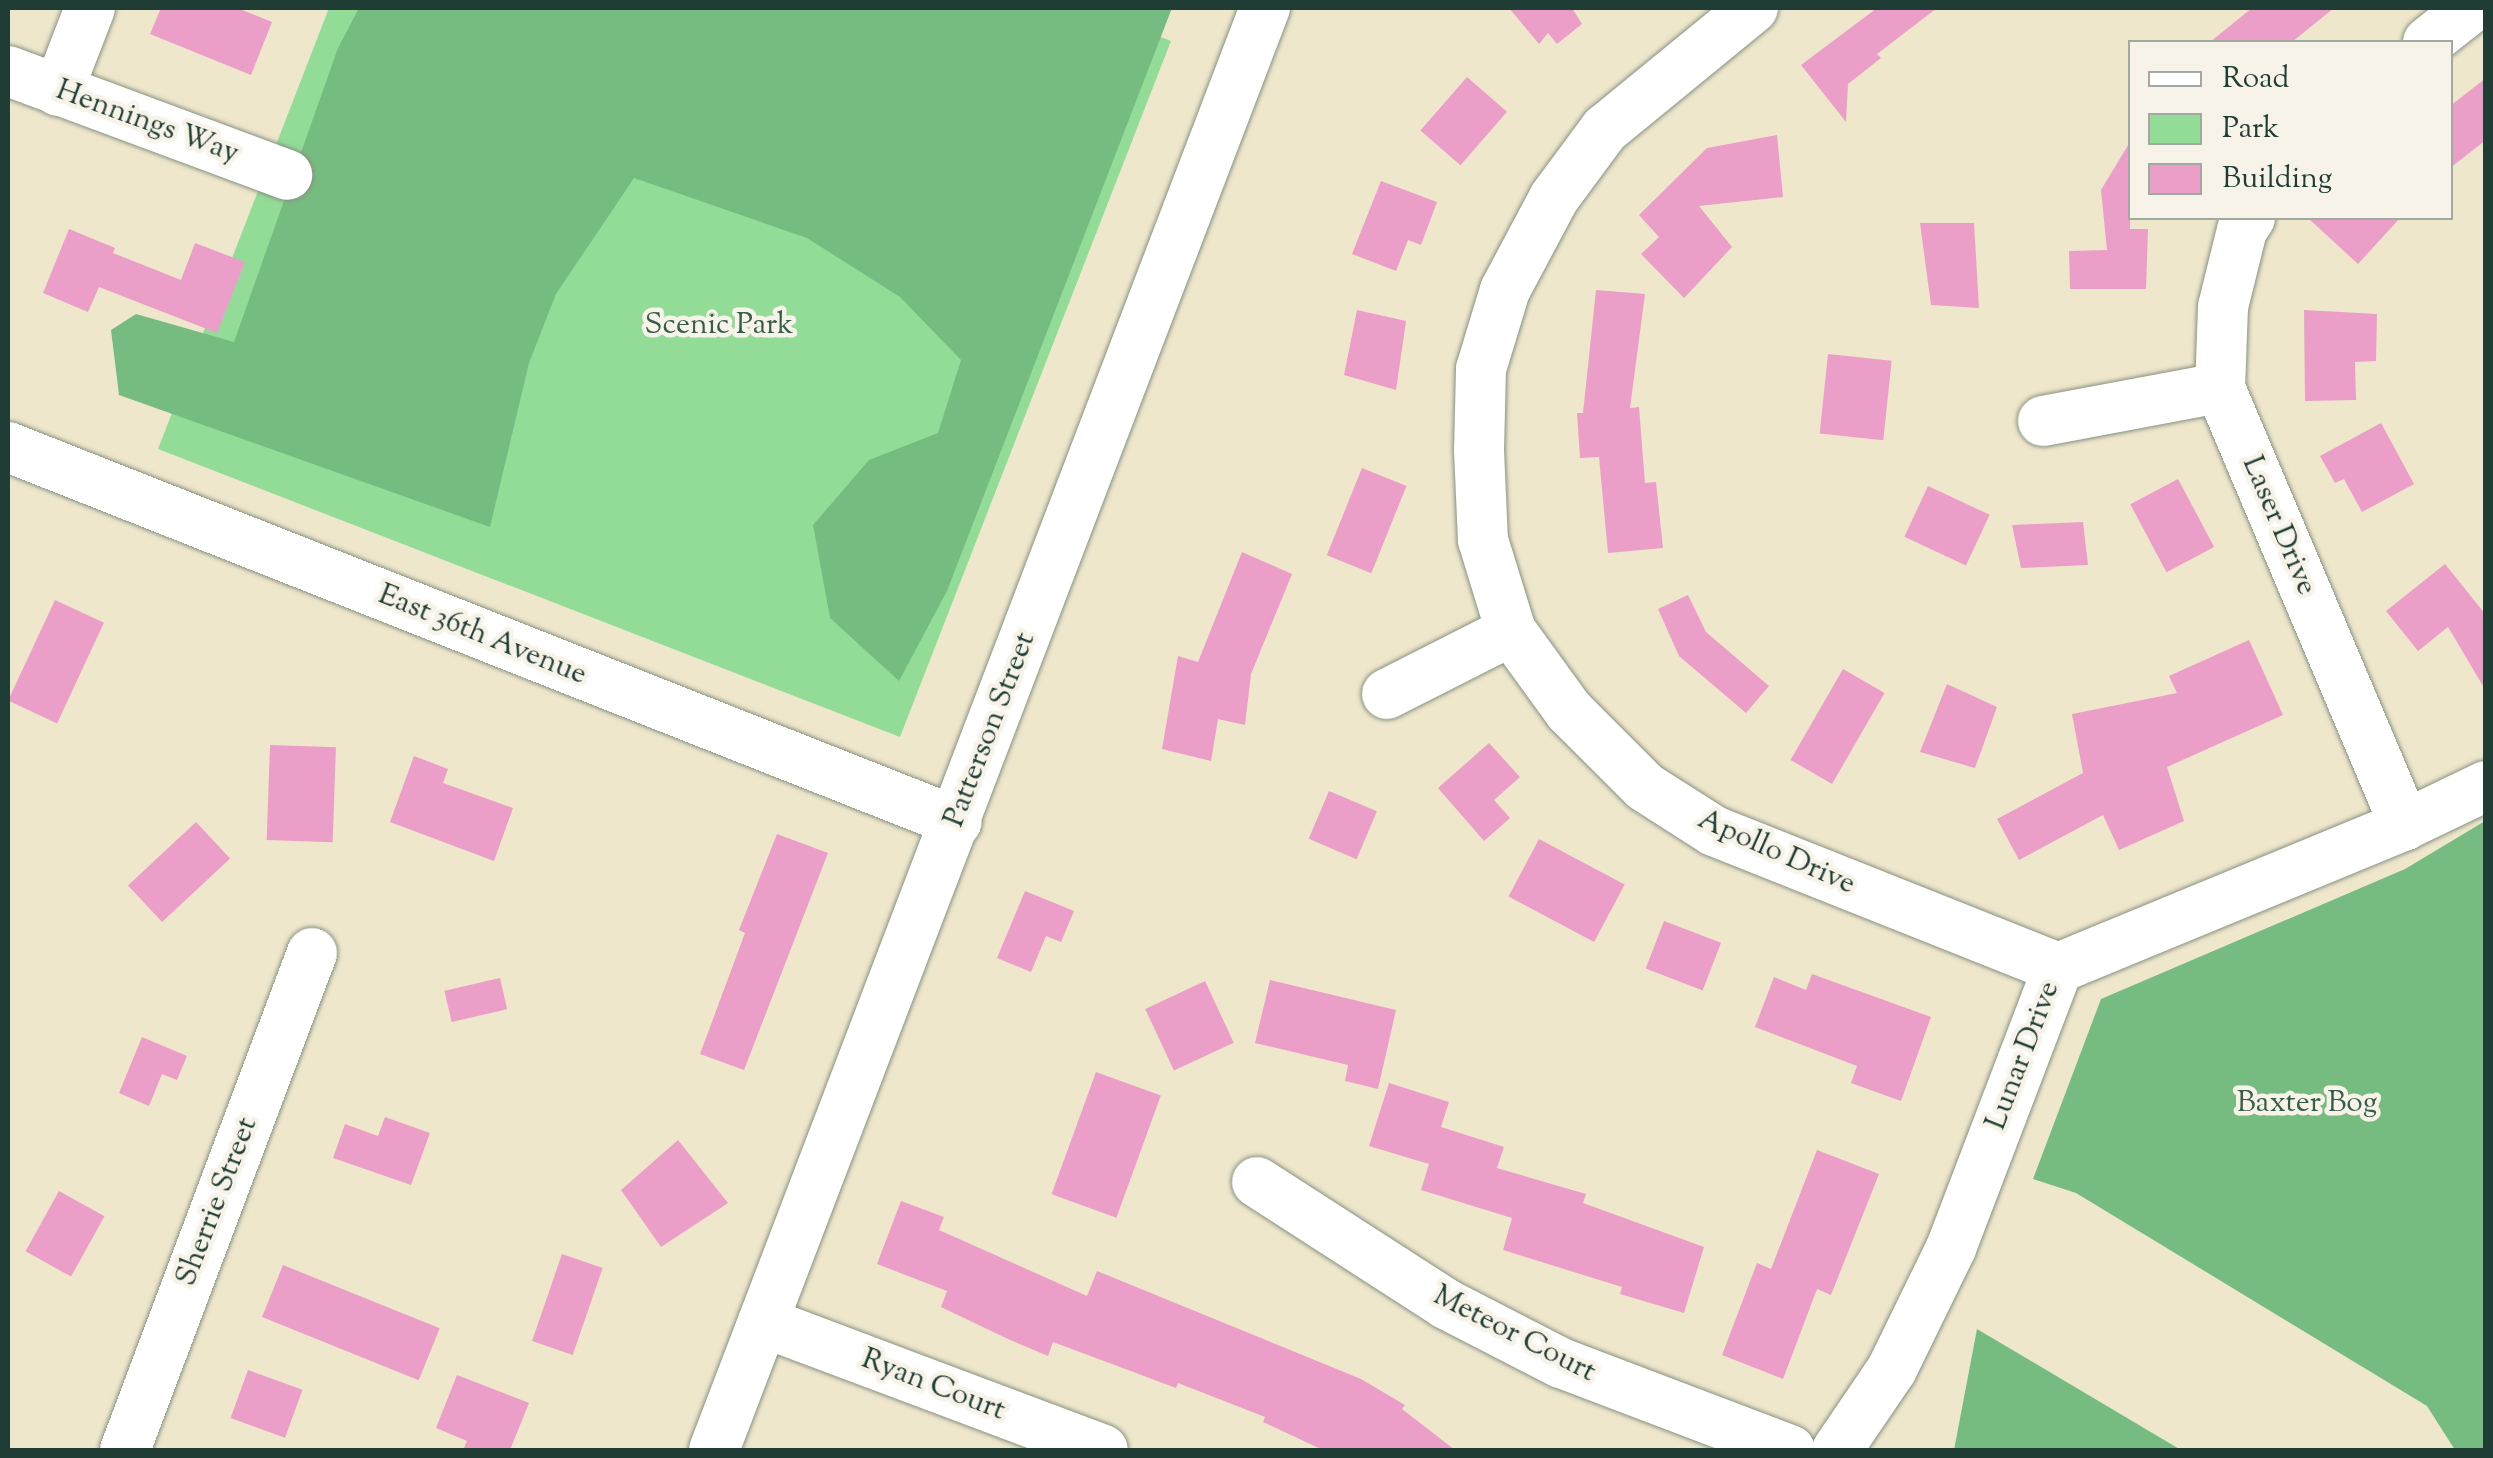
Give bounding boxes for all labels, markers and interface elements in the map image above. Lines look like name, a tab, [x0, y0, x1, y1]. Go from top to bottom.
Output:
legend	[2128, 40, 2453, 220]
text: Road	[2222, 58, 2289, 101]
street label: Hennings Way	[51, 73, 243, 173]
text: Park	[2222, 108, 2279, 151]
text: Building	[2222, 158, 2332, 201]
park label: Scenic Park	[645, 308, 793, 344]
street label: Laser Drive	[2233, 451, 2323, 601]
street label: East 36th Avenue	[373, 578, 591, 694]
street label: Patterson Street	[937, 628, 1045, 832]
street label: Apollo Drive	[1692, 802, 1860, 904]
street label: Lunar Drive	[1979, 977, 2069, 1135]
park label: Baxter Bog	[2237, 1086, 2377, 1122]
street label: Sherrie Street	[169, 1113, 267, 1291]
street label: Meteor Court	[1427, 1279, 1601, 1391]
street label: Ryan Court	[856, 1342, 1010, 1430]

